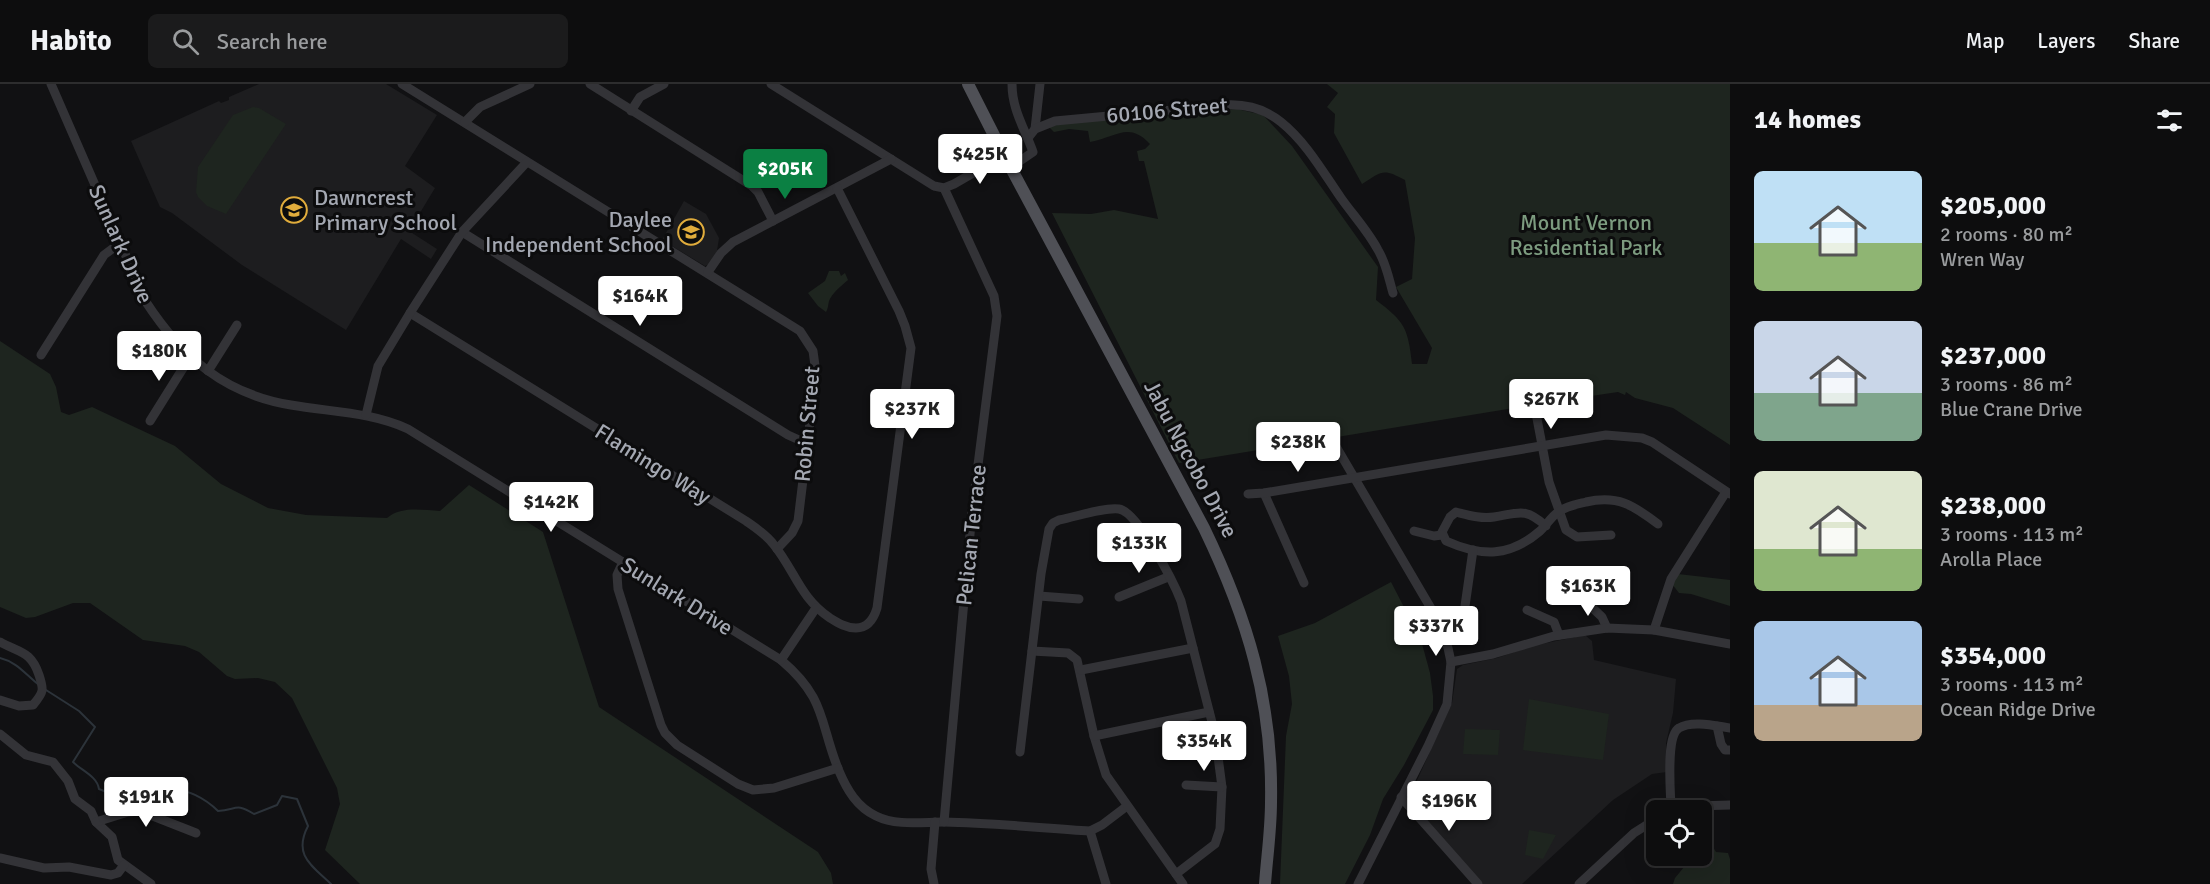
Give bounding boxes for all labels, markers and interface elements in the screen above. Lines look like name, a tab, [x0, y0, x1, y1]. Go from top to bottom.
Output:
search box	[148, 14, 568, 68]
text: Habito	[30, 24, 112, 58]
icon: search	[169, 25, 202, 58]
text: Search here	[217, 28, 328, 55]
text: Map	[1966, 28, 2004, 54]
text: Layers	[2037, 28, 2095, 54]
text: Share	[2128, 28, 2180, 54]
street label: 60106 Street	[1105, 91, 1229, 129]
text: 14 homes	[1754, 104, 1861, 136]
icon: filters	[2153, 104, 2186, 137]
pin: $425K	[938, 134, 1022, 185]
text: $425K	[952, 141, 1008, 166]
pin: $205K	[743, 149, 827, 200]
text: $205K	[757, 156, 813, 181]
street label: Sunlark Drive	[83, 180, 159, 308]
place label: Dawncrest Primary School	[314, 184, 457, 236]
text: $205,000	[1940, 190, 2046, 222]
school or university icon: Dawncrest Primary School	[279, 195, 309, 225]
icon: home	[1802, 195, 1874, 267]
place label: Daylee Independent School	[485, 206, 672, 258]
park label: Mount Vernon Residential Park	[1510, 209, 1662, 261]
school or university icon: Daylee Independent School	[676, 217, 706, 247]
text: 2 rooms · 80 m²	[1940, 222, 2073, 247]
text: Wren Way	[1940, 247, 2024, 272]
pin: $164K	[598, 276, 682, 327]
text: $164K	[612, 283, 668, 308]
pin: $180K	[117, 331, 201, 382]
text: $180K	[131, 338, 187, 363]
text: $237,000	[1940, 340, 2046, 372]
icon: home	[1802, 345, 1874, 417]
street label: Robin Street	[788, 365, 826, 483]
text: 3 rooms · 86 m²	[1940, 372, 2073, 397]
street label: Jabu Ngcobo Drive	[1138, 376, 1244, 542]
pin: $267K	[1509, 379, 1593, 430]
text: $267K	[1523, 386, 1579, 411]
pin: $237K	[870, 389, 954, 440]
text: $237K	[884, 396, 940, 421]
text: Blue Crane Drive	[1940, 397, 2083, 422]
street label: Flamingo Way	[590, 418, 717, 511]
pin: $238K	[1256, 422, 1340, 473]
text: $238K	[1270, 429, 1326, 454]
street label: Pelican Terrace	[950, 463, 992, 607]
pin: $142K	[509, 482, 593, 533]
text: $142K	[523, 489, 579, 514]
text: $238,000	[1940, 490, 2046, 522]
icon: home	[1802, 495, 1874, 567]
text: 3 rooms · 113 m²	[1940, 522, 2084, 547]
pin: $133K	[1097, 523, 1181, 574]
text: $133K	[1111, 530, 1167, 555]
text: Arolla Place	[1940, 547, 2042, 572]
street label: Sunlark Drive	[616, 551, 738, 641]
pin: $163K	[1546, 566, 1630, 617]
text: $163K	[1560, 573, 1616, 598]
pin: $337K	[1394, 606, 1478, 657]
text: $337K	[1408, 613, 1464, 638]
text: $354,000	[1940, 640, 2046, 672]
icon: home	[1802, 645, 1874, 717]
text: 3 rooms · 113 m²	[1940, 672, 2084, 697]
text: Ocean Ridge Drive	[1940, 697, 2096, 722]
pin: $354K	[1162, 721, 1246, 772]
text: $354K	[1176, 728, 1232, 753]
pin: $191K	[104, 777, 188, 828]
pin: $196K	[1407, 781, 1491, 832]
text: $191K	[118, 784, 174, 809]
text: $196K	[1421, 788, 1477, 813]
map controls	[1646, 800, 1712, 866]
button: locate	[1646, 800, 1712, 866]

